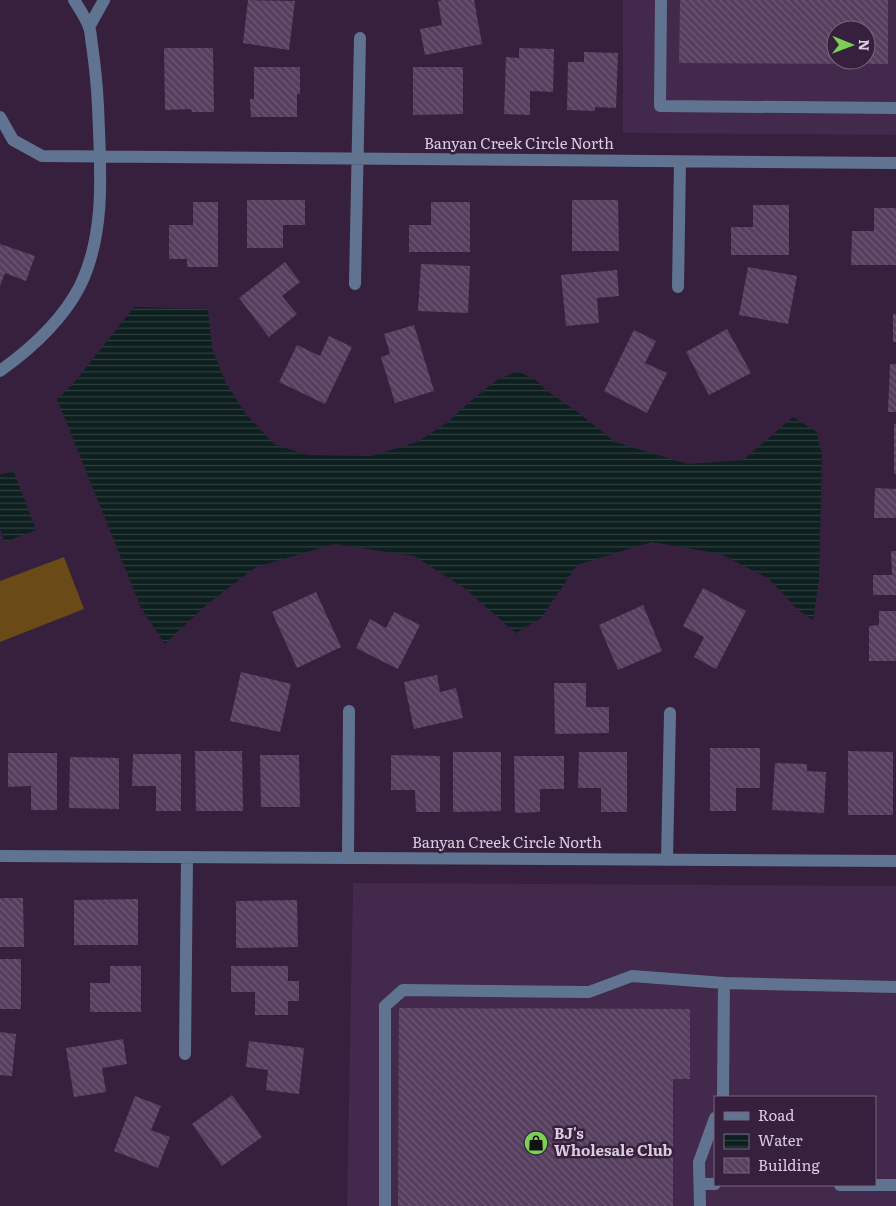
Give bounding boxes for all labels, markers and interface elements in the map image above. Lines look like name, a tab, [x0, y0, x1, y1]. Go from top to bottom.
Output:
north arrow	[826, 20, 876, 70]
text: N	[855, 39, 875, 52]
street label: Banyan Creek Circle North	[424, 131, 614, 154]
street label: Banyan Creek Circle North	[412, 830, 602, 853]
legend	[714, 1096, 876, 1186]
text: Road	[758, 1103, 794, 1126]
place label: BJ's Wholesale Club	[554, 1121, 673, 1161]
text: Water	[758, 1128, 803, 1151]
shop icon: BJ's Wholesale Club	[523, 1130, 549, 1156]
text: Building	[758, 1153, 820, 1176]

